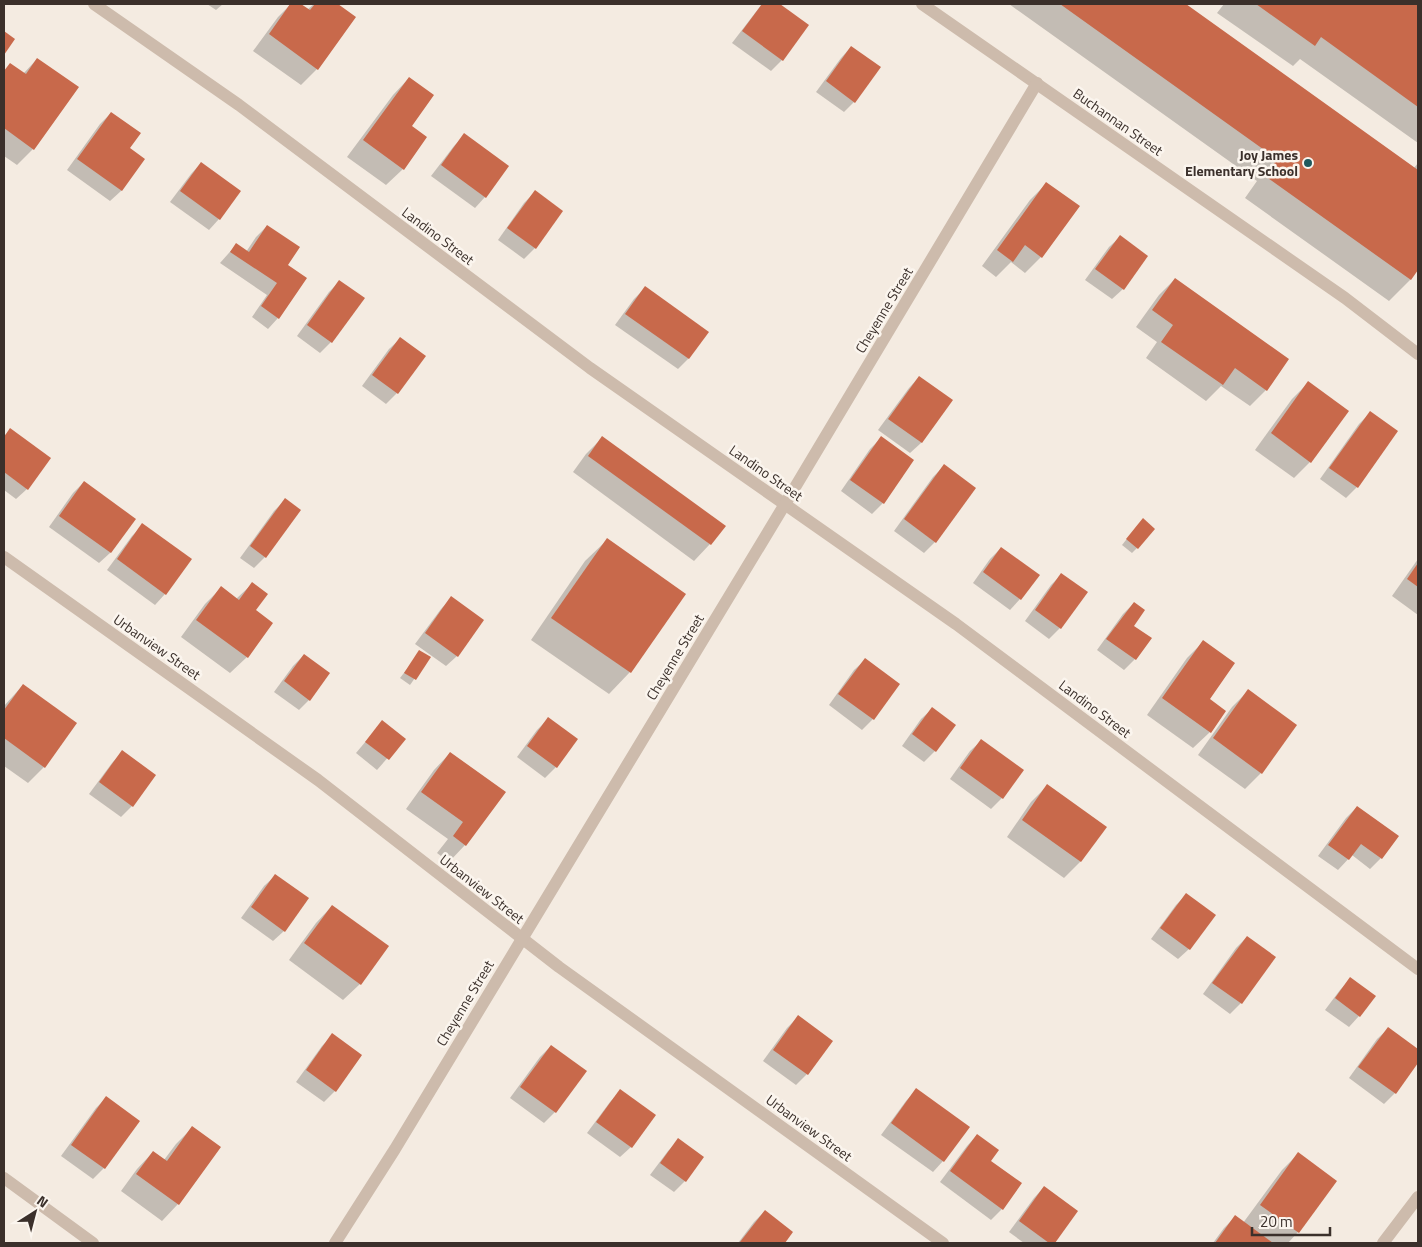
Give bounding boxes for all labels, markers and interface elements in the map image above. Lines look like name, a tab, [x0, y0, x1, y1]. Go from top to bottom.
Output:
street label: Buchannan Street	[1069, 83, 1168, 160]
place label: Joy James Elementary School	[1185, 144, 1298, 181]
marker: Joy James Elementary School	[1302, 157, 1314, 169]
street label: Landino Street	[398, 201, 479, 270]
street label: Cheyenne Street	[850, 263, 918, 357]
street label: Landino Street	[725, 439, 808, 506]
street label: Urbanview Street	[109, 609, 205, 685]
street label: Cheyenne Street	[641, 610, 709, 704]
street label: Landino Street	[1055, 674, 1136, 743]
street label: Urbanview Street	[436, 849, 529, 928]
street label: Cheyenne Street	[431, 956, 499, 1050]
street label: Urbanview Street	[762, 1089, 857, 1166]
north arrow	[10, 1187, 60, 1237]
text: N	[33, 1190, 53, 1212]
scale bar	[1252, 1204, 1330, 1236]
text: 20 m	[1260, 1210, 1293, 1233]

